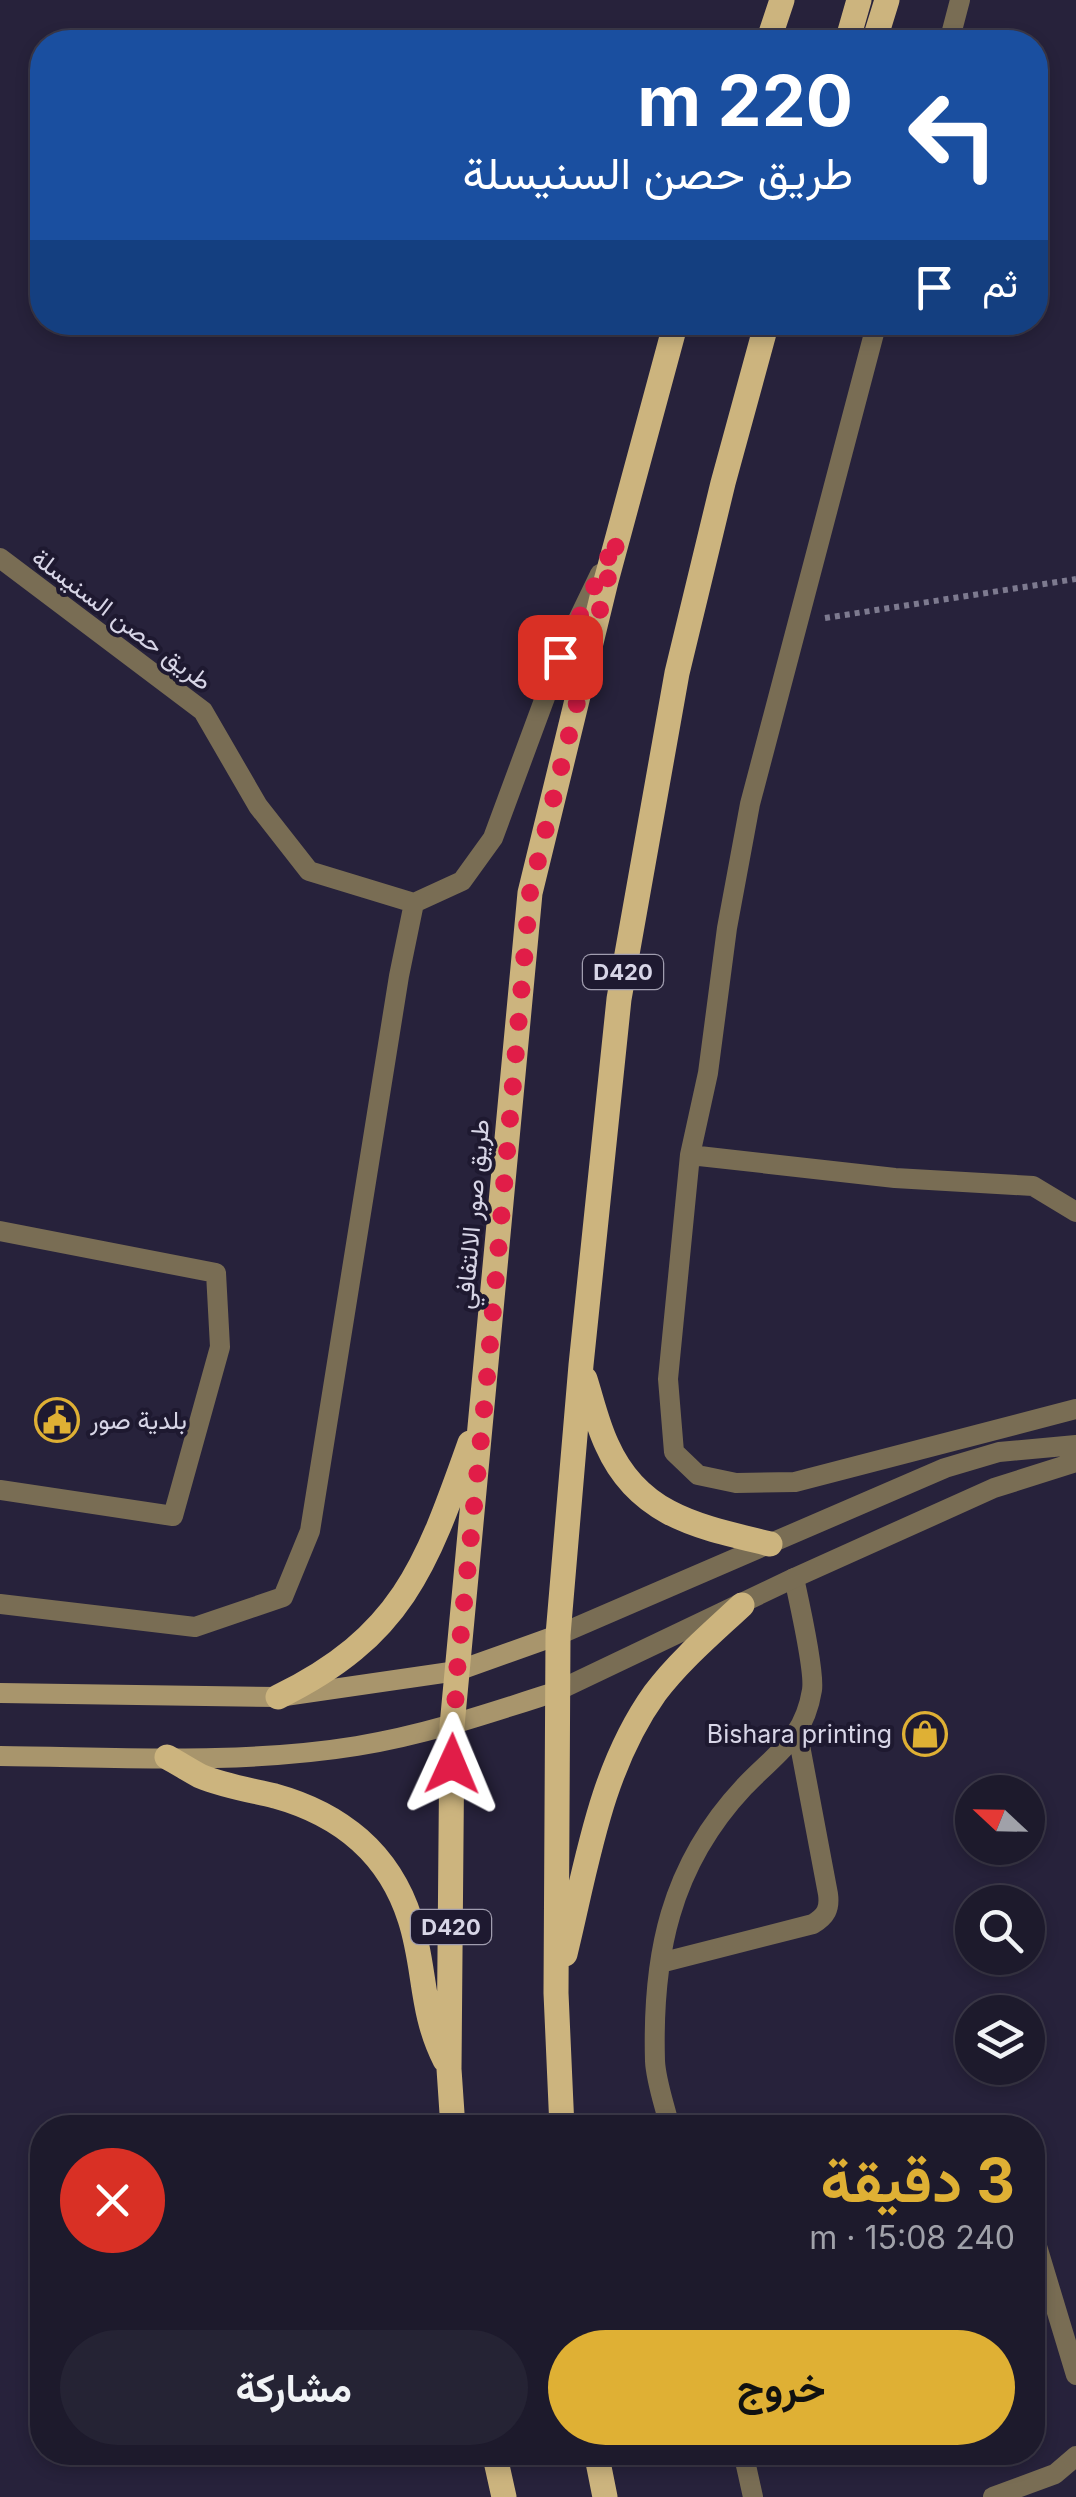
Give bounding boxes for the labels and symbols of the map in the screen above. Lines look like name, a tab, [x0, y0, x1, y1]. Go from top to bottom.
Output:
street label: طريق حصن السنيسلة	[26, 542, 218, 697]
pin	[518, 615, 603, 700]
road number: D420	[583, 955, 663, 989]
street label: طريق صور الالتفافي	[449, 1118, 501, 1311]
public building icon: بلدية صور	[34, 1397, 80, 1443]
place label: بلدية صور	[89, 1405, 187, 1436]
shop icon: Bishara printing	[902, 1711, 948, 1757]
position arrow	[400, 1712, 504, 1816]
place label: Bishara printing	[707, 1719, 892, 1749]
north arrow	[955, 1775, 1045, 1865]
road number: D420	[411, 1910, 491, 1944]

